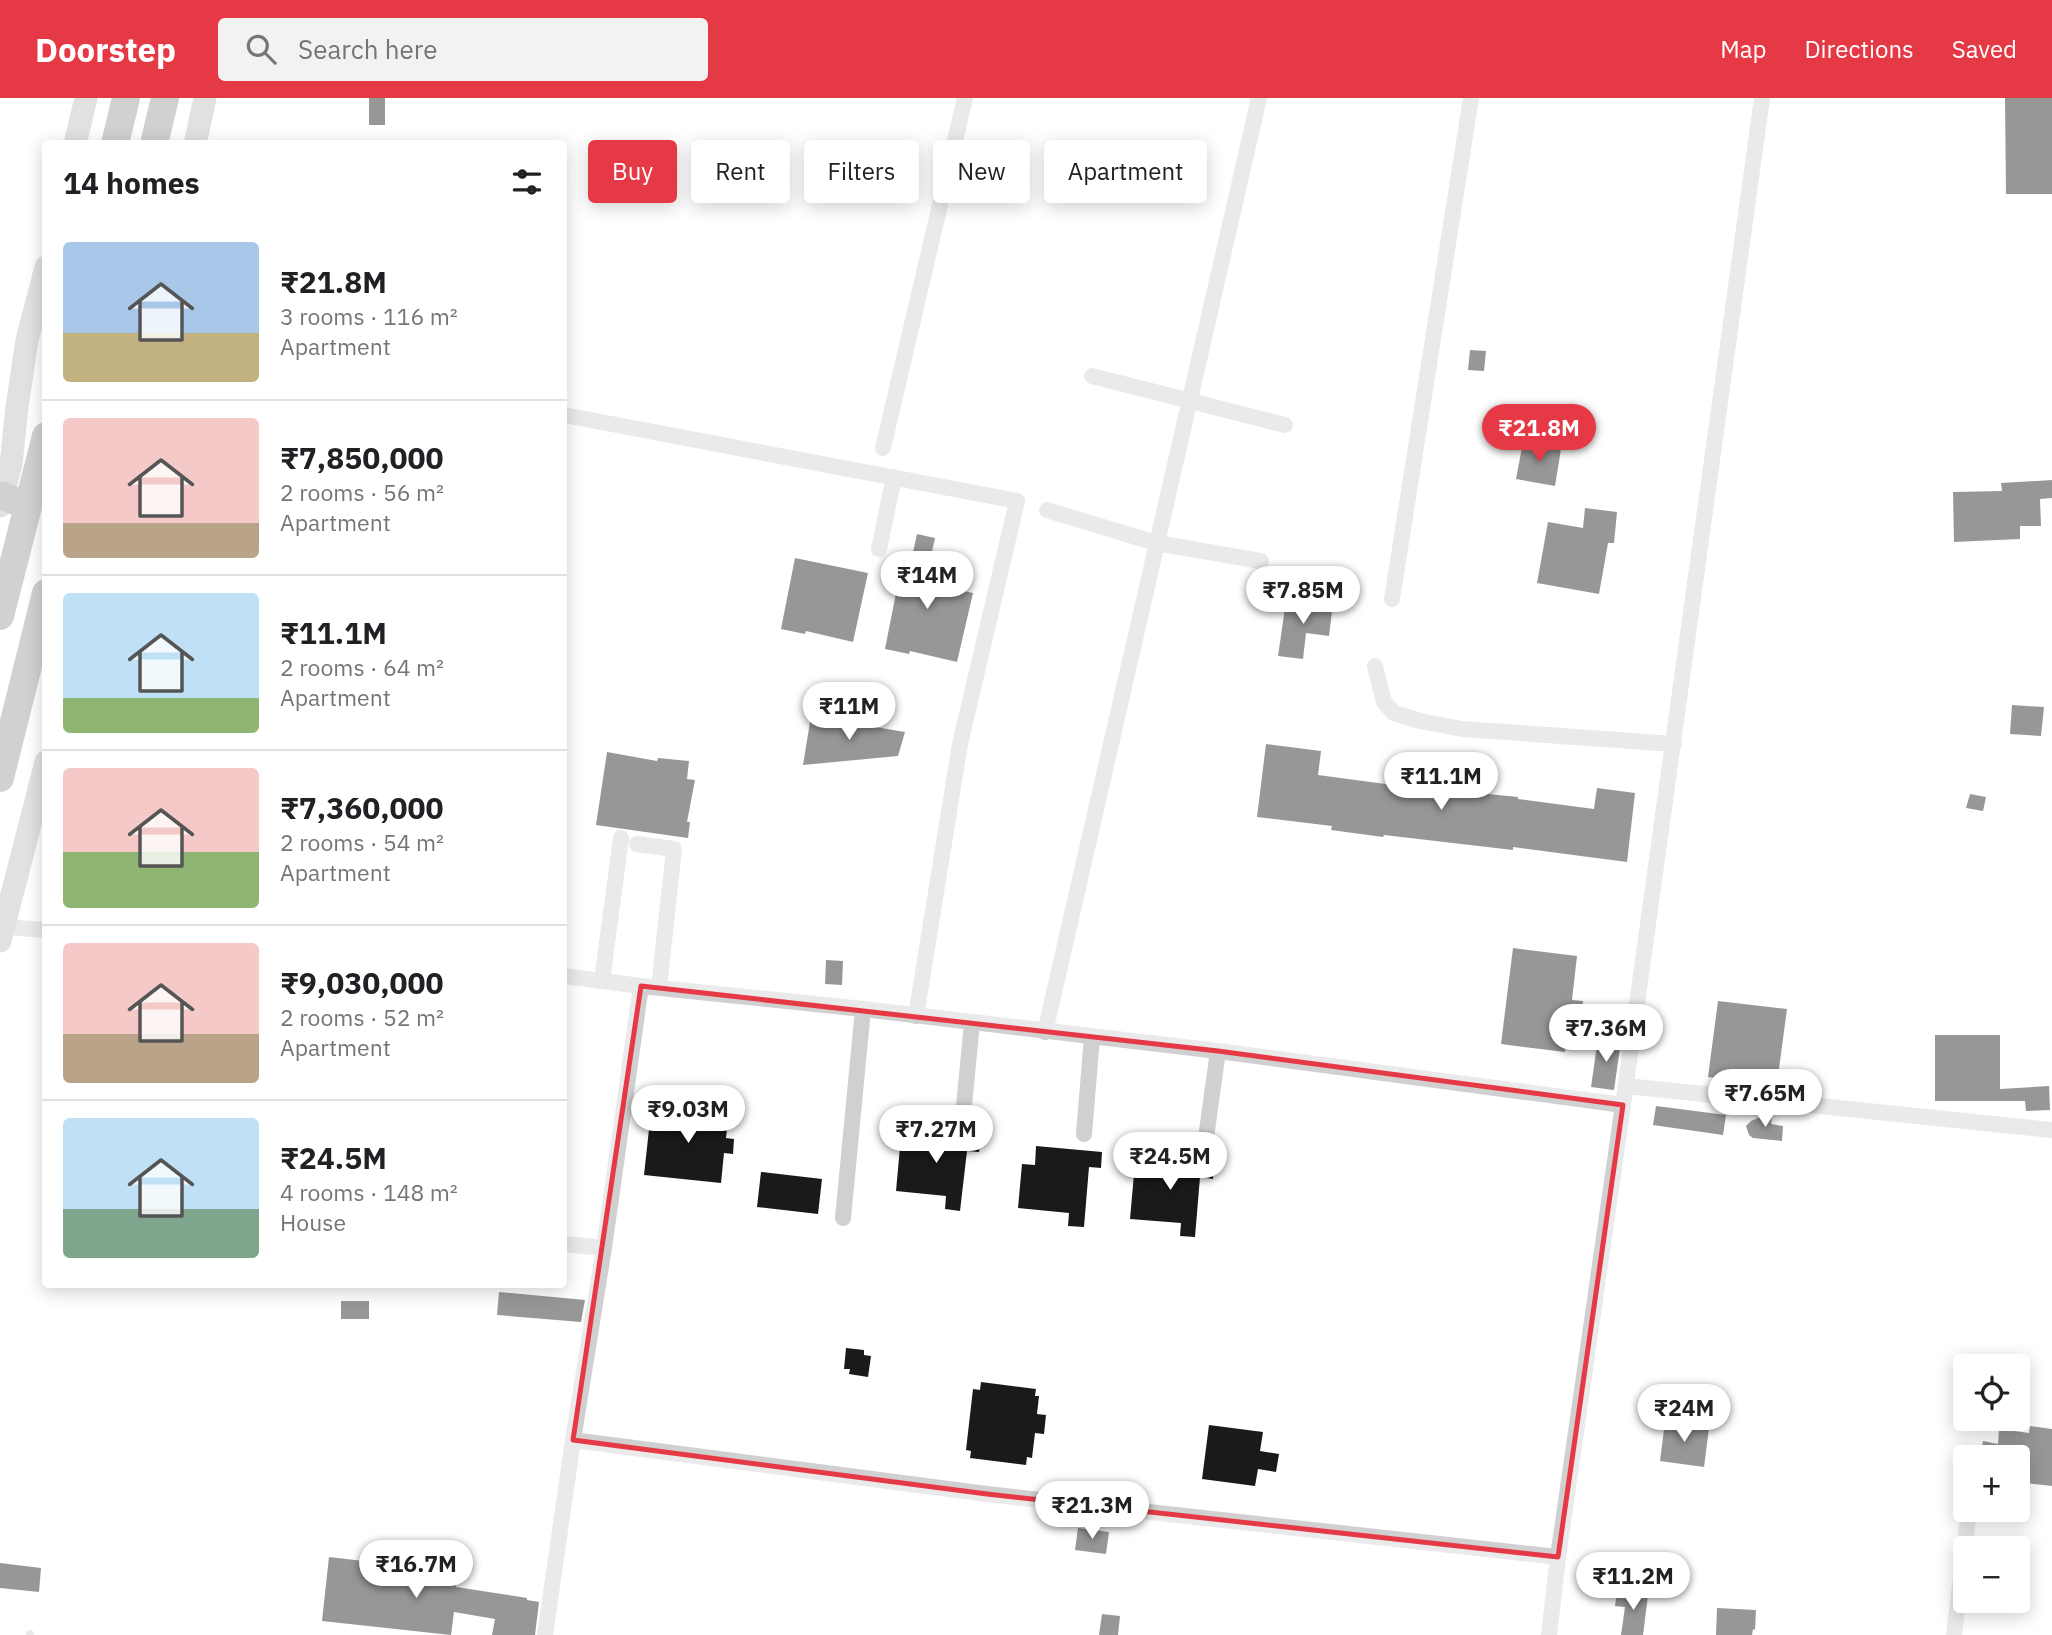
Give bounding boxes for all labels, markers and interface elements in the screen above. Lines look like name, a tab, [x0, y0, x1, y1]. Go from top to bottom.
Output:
search box	[218, 18, 708, 81]
text: Doorstep	[35, 28, 176, 71]
icon: search	[242, 30, 280, 68]
text: Search here	[298, 32, 437, 66]
text: Map	[1720, 33, 1766, 65]
text: Directions	[1804, 33, 1914, 65]
text: Saved	[1952, 33, 2017, 65]
chip: Buy	[588, 140, 677, 203]
chip: Rent	[691, 140, 790, 203]
chip: Filters	[804, 140, 919, 203]
chip: New	[933, 140, 1030, 203]
chip: Apartment	[1044, 140, 1207, 203]
text: 14 homes	[63, 163, 200, 202]
icon: filters	[508, 163, 546, 201]
text: ₹21.8M	[280, 262, 387, 301]
icon: home	[119, 270, 203, 354]
text: 3 rooms · 116 m²	[280, 301, 458, 331]
text: Apartment	[280, 331, 391, 361]
pin: ₹21.8M	[1482, 404, 1596, 464]
text: ₹21.8M	[1498, 412, 1580, 442]
text: ₹7,850,000	[280, 438, 443, 477]
icon: home	[119, 446, 203, 530]
text: 2 rooms · 56 m²	[280, 477, 444, 507]
text: Apartment	[280, 507, 391, 537]
pin: ₹14M	[886, 552, 968, 611]
text: ₹14M	[897, 559, 957, 589]
pin: ₹7.85M	[1246, 566, 1360, 626]
text: ₹7.85M	[1262, 574, 1344, 604]
text: ₹11.1M	[280, 613, 387, 652]
icon: home	[119, 621, 203, 705]
text: 2 rooms · 64 m²	[280, 652, 444, 682]
text: Apartment	[280, 682, 391, 712]
pin: ₹11M	[808, 682, 890, 742]
text: ₹11M	[819, 690, 879, 720]
pin: ₹11.1M	[1384, 752, 1498, 812]
text: ₹11.1M	[1400, 760, 1482, 790]
text: ₹7,360,000	[280, 788, 443, 827]
icon: home	[119, 796, 203, 880]
text: 2 rooms · 54 m²	[280, 827, 444, 857]
text: Apartment	[280, 857, 391, 887]
text: ₹9,030,000	[280, 963, 443, 1002]
icon: home	[119, 971, 203, 1055]
text: 2 rooms · 52 m²	[280, 1002, 444, 1032]
pin: ₹7.36M	[1549, 1004, 1663, 1064]
text: ₹7.36M	[1565, 1012, 1647, 1042]
text: Apartment	[280, 1032, 391, 1062]
pin: ₹7.65M	[1708, 1070, 1822, 1129]
text: ₹7.65M	[1724, 1077, 1806, 1107]
pin: ₹9.03M	[631, 1086, 745, 1145]
text: ₹9.03M	[647, 1093, 729, 1123]
pin: ₹7.27M	[879, 1105, 993, 1165]
text: ₹7.27M	[895, 1113, 977, 1143]
pin: ₹24.5M	[1113, 1132, 1227, 1192]
text: ₹24.5M	[280, 1138, 387, 1177]
text: ₹24.5M	[1129, 1140, 1211, 1170]
icon: home	[119, 1146, 203, 1230]
text: 4 rooms · 148 m²	[280, 1177, 458, 1207]
text: House	[280, 1207, 346, 1237]
map controls	[1953, 1354, 2030, 1613]
button: locate	[1953, 1354, 2030, 1431]
pin: ₹24M	[1643, 1384, 1725, 1444]
text: ₹24M	[1654, 1392, 1714, 1422]
button: +	[1953, 1445, 2030, 1522]
pin: ₹21.3M	[1035, 1482, 1149, 1541]
text: ₹21.3M	[1051, 1489, 1133, 1519]
button: −	[1953, 1536, 2030, 1613]
pin: ₹16.7M	[359, 1540, 473, 1600]
text: ₹16.7M	[375, 1548, 457, 1578]
pin: ₹11.2M	[1576, 1552, 1690, 1612]
text: ₹11.2M	[1592, 1560, 1674, 1590]

